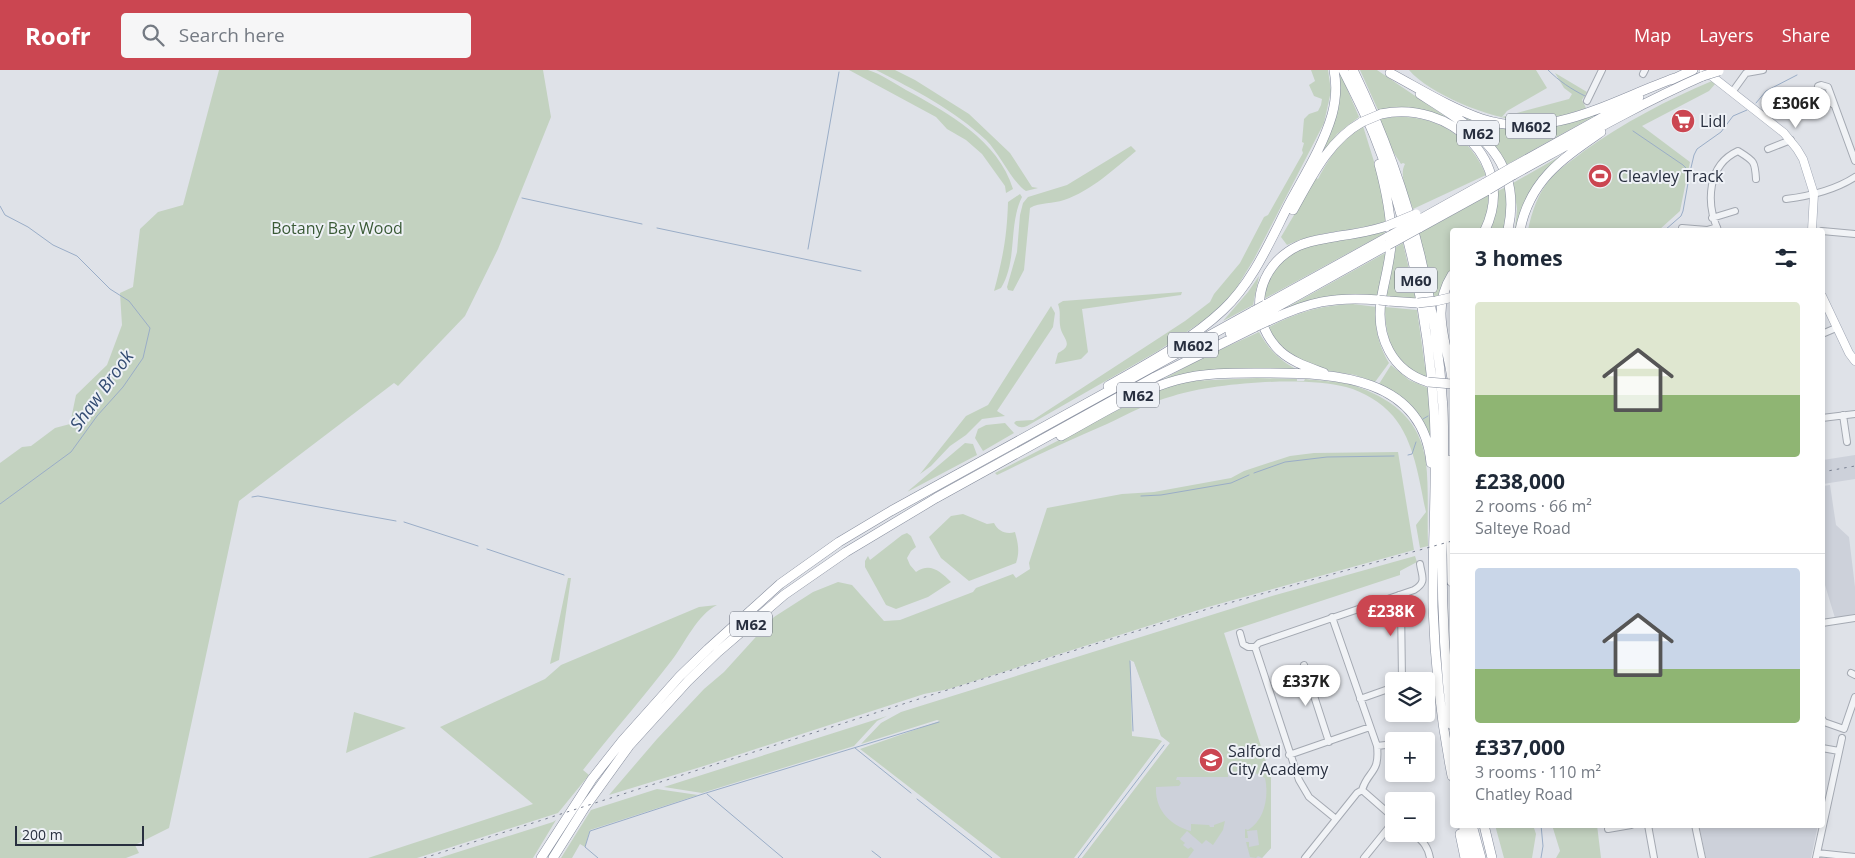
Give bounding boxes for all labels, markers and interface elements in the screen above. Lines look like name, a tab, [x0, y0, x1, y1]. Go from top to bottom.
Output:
search box	[121, 13, 471, 58]
text: Roofr	[25, 19, 91, 52]
icon: search	[139, 21, 167, 49]
text: Search here	[179, 22, 285, 48]
text: Map	[1634, 23, 1671, 47]
text: Layers	[1699, 23, 1754, 47]
text: Share	[1782, 23, 1830, 47]
pin: £306K	[1761, 87, 1831, 129]
text: £306K	[1772, 92, 1820, 114]
supermarket icon: Lidl	[1670, 108, 1696, 134]
place label: Lidl	[1700, 110, 1726, 132]
road number: M602	[1506, 114, 1556, 138]
road number: M62	[1457, 120, 1499, 146]
sports icon: Cleavley Track	[1587, 163, 1613, 189]
place label: Cleavley Track	[1618, 165, 1724, 187]
park label: Botany Bay Wood	[271, 217, 403, 239]
text: 3 homes	[1475, 244, 1563, 272]
icon: filters	[1772, 244, 1800, 272]
road number: M60	[1395, 268, 1437, 292]
road number: M602	[1168, 332, 1218, 358]
icon: home	[1593, 335, 1683, 425]
water label: Shaw Brook	[64, 344, 139, 435]
road number: M62	[1117, 382, 1159, 408]
text: £238,000	[1475, 467, 1565, 495]
text: 2 rooms · 66 m²	[1475, 495, 1592, 517]
text: Salteye Road	[1475, 517, 1571, 539]
pin: £238K	[1356, 594, 1426, 637]
text: £238K	[1367, 600, 1415, 622]
icon: home	[1593, 600, 1683, 690]
road number: M62	[730, 612, 772, 636]
pin: £337K	[1271, 664, 1341, 707]
text: £337K	[1282, 670, 1330, 692]
map controls	[1385, 672, 1435, 842]
button: layers	[1385, 672, 1435, 722]
button: +	[1385, 732, 1435, 782]
text: £337,000	[1475, 733, 1565, 761]
place label: Salford City Academy	[1228, 740, 1329, 780]
school or university icon: Salford City Academy	[1198, 747, 1224, 773]
text: 3 rooms · 110 m²	[1475, 761, 1601, 783]
text: Chatley Road	[1475, 783, 1573, 805]
button: −	[1385, 792, 1435, 842]
scale bar	[15, 823, 144, 846]
text: 200 m	[22, 825, 63, 844]

